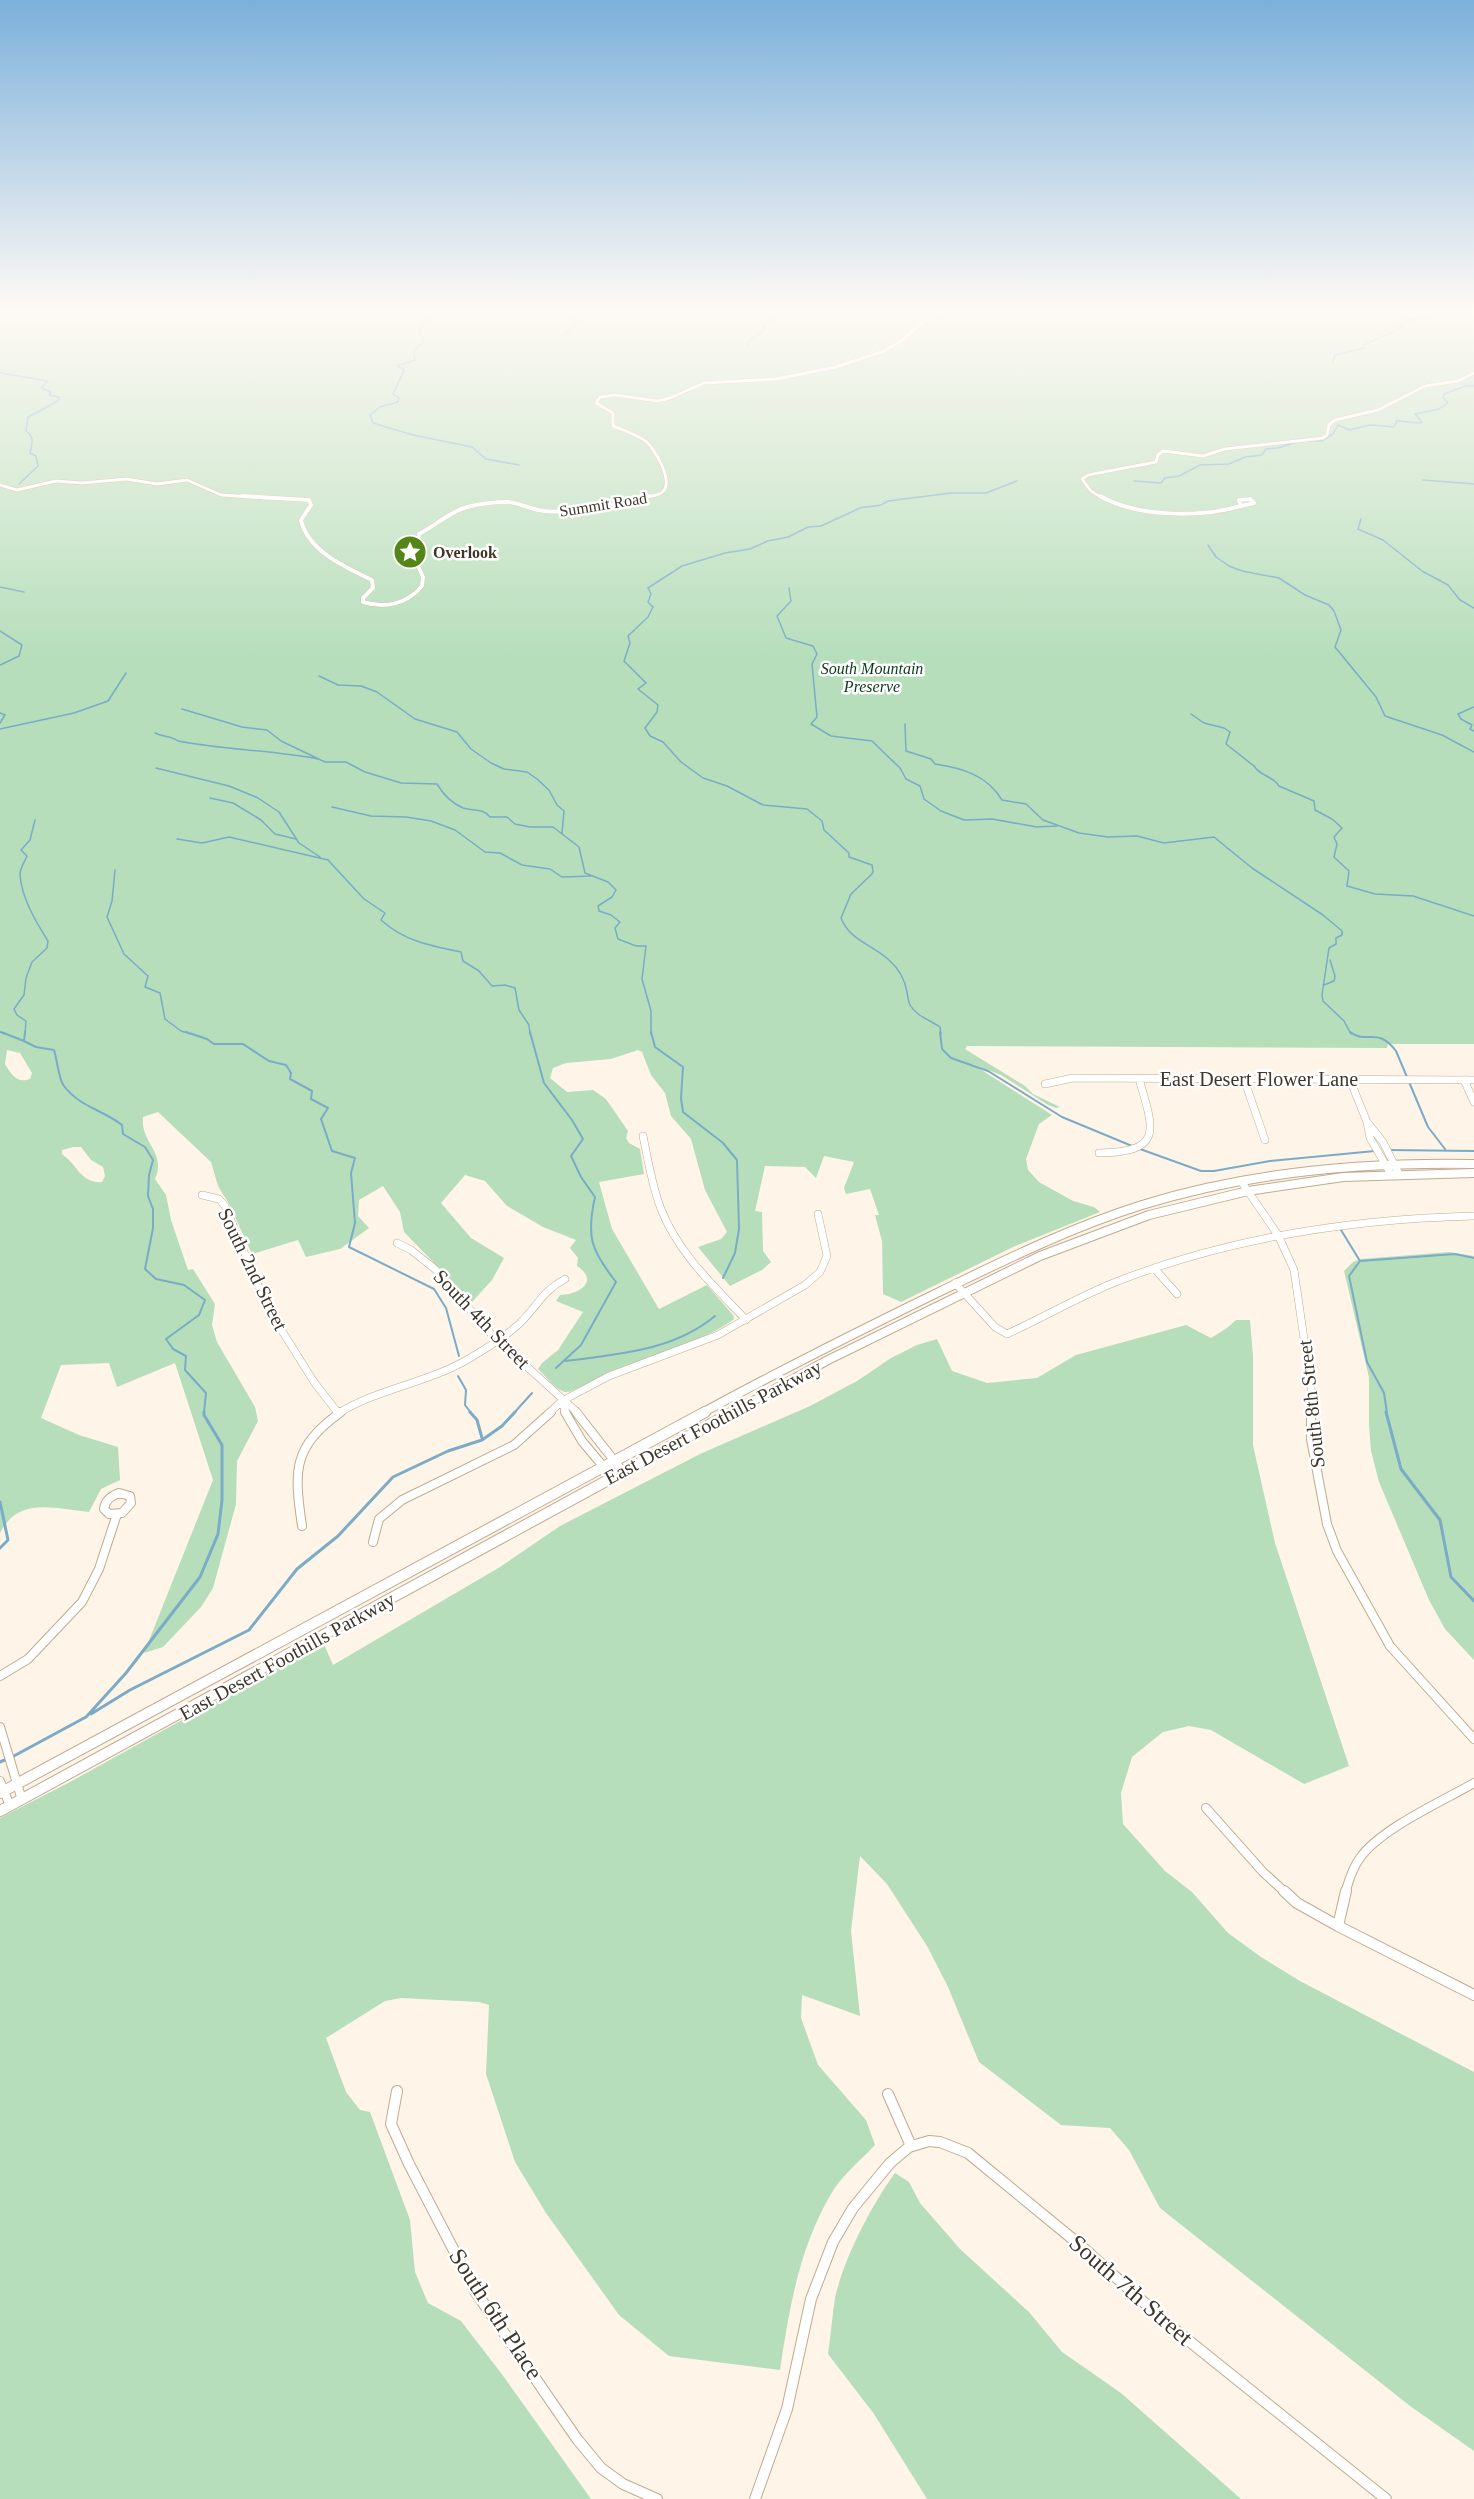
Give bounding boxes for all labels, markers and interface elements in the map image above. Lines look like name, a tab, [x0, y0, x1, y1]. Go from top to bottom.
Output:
street label: Summit Road	[558, 489, 648, 520]
place icon: Overlook	[392, 534, 428, 570]
place label: Overlook	[433, 544, 497, 561]
park label: South Mountain Preserve	[821, 660, 923, 695]
street label: East Desert Flower Lane	[1160, 1068, 1358, 1090]
street label: South 2nd Street	[214, 1204, 292, 1334]
street label: South 4th Street	[429, 1265, 535, 1373]
street label: South 8th Street	[1293, 1338, 1329, 1469]
street label: East Desert Foothills Parkway	[601, 1355, 826, 1490]
street label: East Desert Foothills Parkway	[176, 1588, 399, 1725]
street label: South 7th Street	[1064, 2229, 1198, 2351]
street label: South 6th Place	[444, 2244, 548, 2384]

